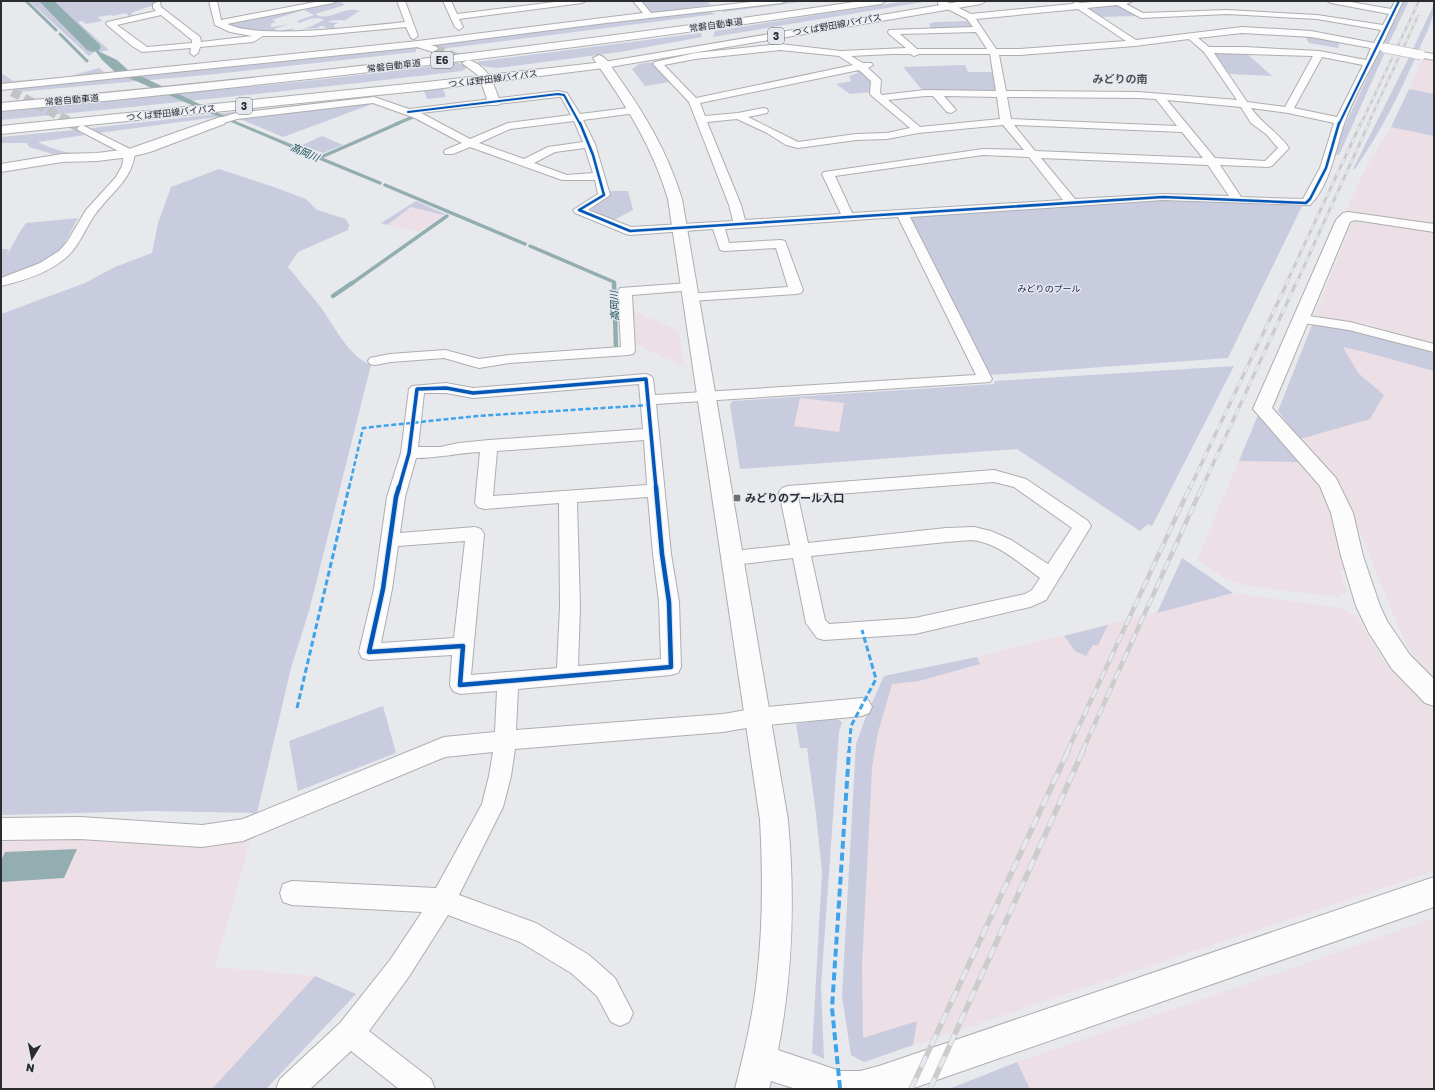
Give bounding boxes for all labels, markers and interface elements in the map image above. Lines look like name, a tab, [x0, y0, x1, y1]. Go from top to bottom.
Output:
street label: つくば野田線バイパス	[792, 11, 882, 38]
street label: 常磐自動車道	[688, 15, 743, 34]
road number: 3	[768, 28, 784, 44]
road number: E6	[431, 52, 453, 68]
street label: 常磐自動車道	[366, 57, 421, 74]
street label: つくば野田線バイパス	[448, 68, 538, 89]
district label: みどりの南	[1093, 72, 1148, 85]
street label: 常磐自動車道	[45, 92, 99, 107]
road number: 3	[236, 98, 252, 114]
street label: つくば野田線バイパス	[126, 102, 216, 123]
water label: 高岡川	[289, 141, 322, 164]
park label: みどりのプール	[1017, 283, 1081, 294]
water label: 高岡川	[607, 290, 621, 321]
place label: みどりのプール入口	[745, 491, 844, 504]
marker: みどりのプール入口	[732, 493, 742, 503]
north arrow	[12, 1038, 52, 1078]
text: N	[25, 1061, 35, 1075]

